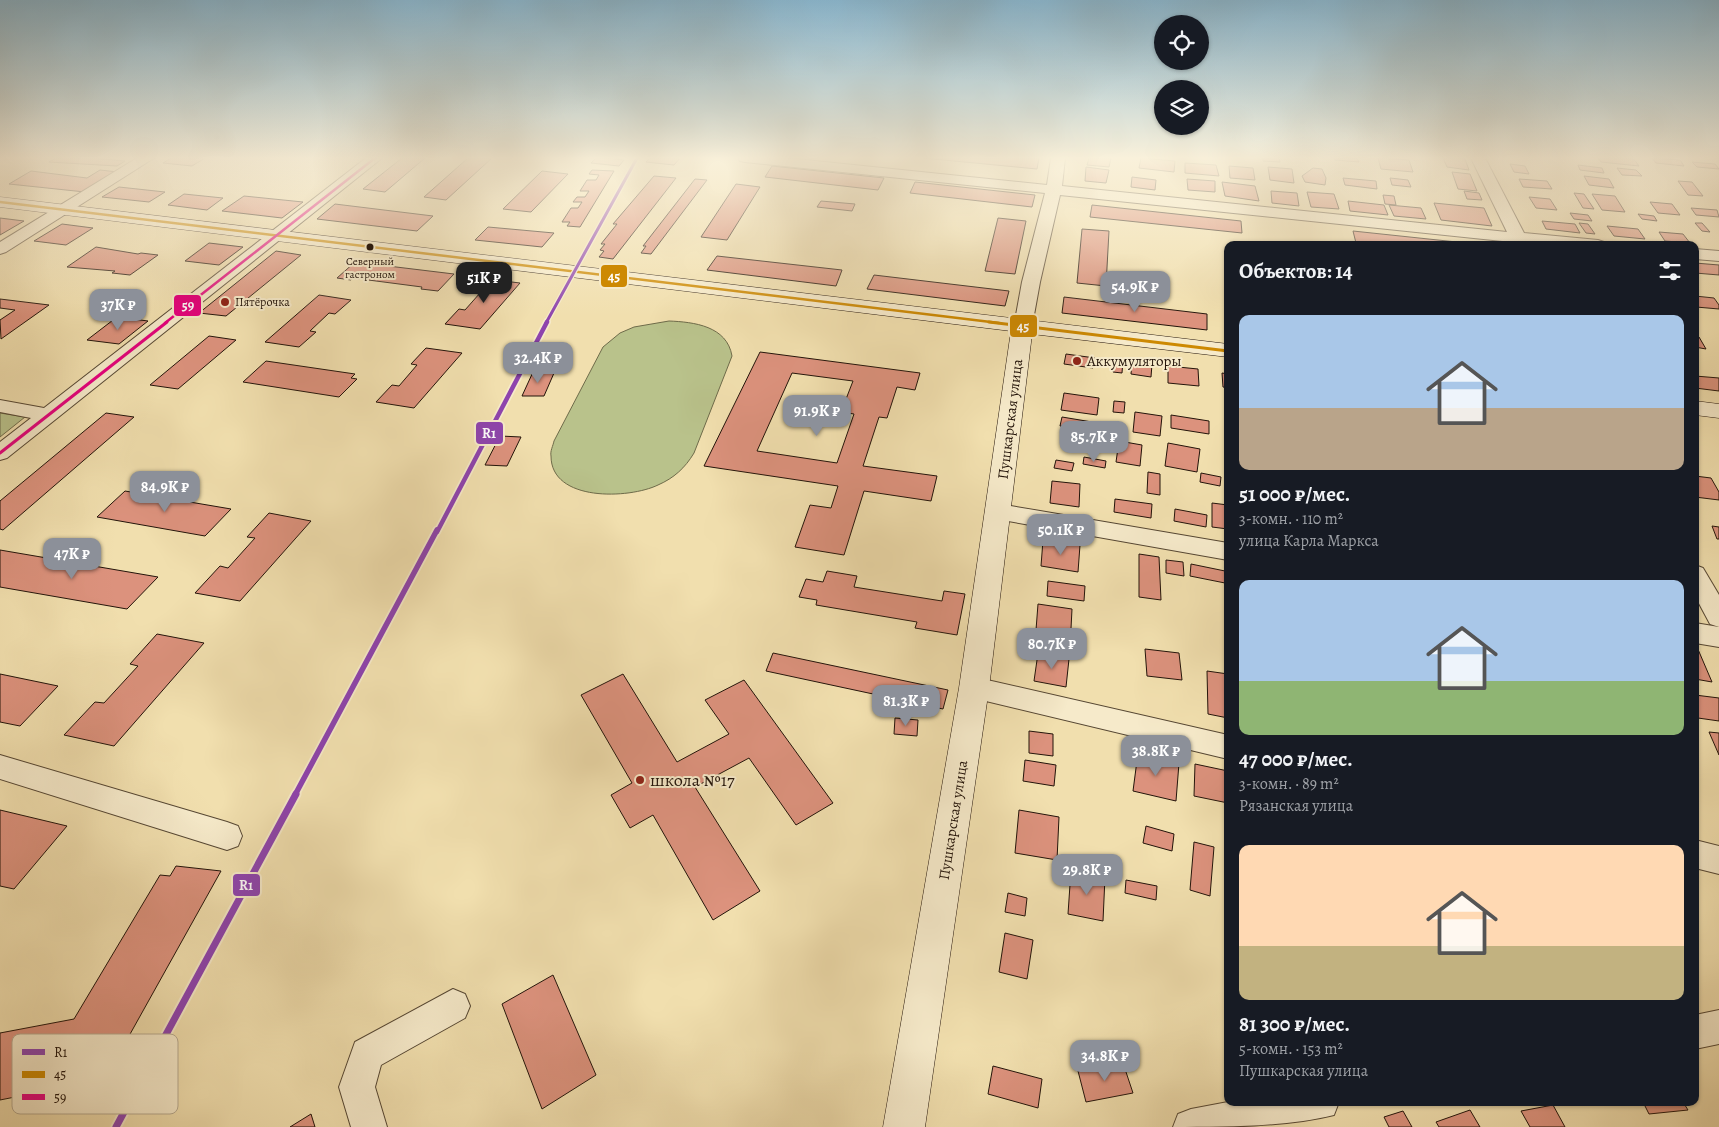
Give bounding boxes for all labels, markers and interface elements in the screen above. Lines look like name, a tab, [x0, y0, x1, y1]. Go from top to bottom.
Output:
map controls	[1154, 15, 1209, 135]
button: locate	[1154, 15, 1209, 70]
button: layers	[1154, 80, 1209, 135]
marker: Северный гастроном	[365, 242, 375, 252]
place label: Северный гастроном	[345, 254, 395, 282]
text: Объектов: 14	[1239, 257, 1353, 285]
icon: filters	[1656, 257, 1684, 285]
pin: 51K ₽	[449, 262, 519, 304]
line badge: 45	[600, 264, 628, 288]
text: 51K ₽	[467, 267, 501, 289]
text: 45	[608, 267, 620, 286]
pin: 54.9K ₽	[1089, 270, 1181, 313]
text: 54.9K ₽	[1111, 276, 1159, 298]
pin: 37K ₽	[83, 288, 153, 331]
text: 37K ₽	[100, 294, 136, 316]
line badge: 59	[173, 294, 202, 317]
place label: Пятёрочка	[235, 294, 290, 310]
text: 59	[182, 296, 195, 315]
marker: Пятёрочка	[219, 296, 231, 308]
line badge: 45	[1009, 314, 1038, 338]
text: 45	[1017, 317, 1029, 336]
pin: 32.4K ₽	[492, 342, 584, 384]
text: 32.4K ₽	[514, 347, 562, 369]
icon: home	[1417, 348, 1507, 438]
place label: Аккумуляторы	[1086, 351, 1182, 371]
marker: Аккумуляторы	[1071, 355, 1083, 367]
street label: Пушкарская улица	[993, 358, 1027, 480]
pin: 91.9K ₽	[771, 394, 863, 437]
text: 91.9K ₽	[794, 400, 840, 422]
pin: 85.7K ₽	[1048, 420, 1140, 463]
line badge: R1	[475, 421, 504, 445]
text: R1	[482, 424, 496, 443]
text: 85.7K ₽	[1070, 426, 1118, 448]
pin: 84.9K ₽	[119, 470, 211, 513]
text: 84.9K ₽	[141, 476, 189, 498]
text: 51 000 ₽/мес.	[1239, 480, 1350, 508]
text: 3-комн. · 110 m²	[1239, 508, 1343, 530]
pin: 50.1K ₽	[1015, 514, 1107, 556]
text: 50.1K ₽	[1038, 519, 1084, 541]
text: улица Карла Маркса	[1239, 530, 1379, 552]
pin: 47K ₽	[37, 538, 107, 580]
text: 47K ₽	[54, 543, 90, 565]
icon: home	[1417, 613, 1507, 703]
pin: 80.7K ₽	[1006, 628, 1098, 670]
text: 80.7K ₽	[1028, 633, 1076, 655]
pin: 81.3K ₽	[860, 684, 952, 727]
text: 81.3K ₽	[883, 690, 929, 712]
pin: 38.8K ₽	[1110, 734, 1202, 777]
text: 38.8K ₽	[1132, 740, 1180, 762]
text: 47 000 ₽/мес.	[1239, 745, 1353, 773]
street label: Пушкарская улица	[934, 759, 972, 881]
place label: школа №17	[650, 768, 735, 792]
text: 3-комн. · 89 m²	[1239, 773, 1339, 795]
marker: школа №17	[634, 774, 646, 786]
text: Рязанская улица	[1239, 795, 1353, 817]
pin: 29.8K ₽	[1041, 854, 1133, 896]
text: 29.8K ₽	[1063, 859, 1111, 881]
line badge: R1	[232, 873, 261, 897]
text: R1	[239, 876, 253, 895]
icon: home	[1417, 878, 1507, 968]
text: 81 300 ₽/мес.	[1239, 1010, 1350, 1038]
legend	[12, 1034, 178, 1114]
text: 5-комн. · 153 m²	[1239, 1038, 1343, 1060]
pin: 34.8K ₽	[1059, 1040, 1151, 1082]
text: R1	[54, 1043, 68, 1062]
text: 34.8K ₽	[1081, 1045, 1129, 1067]
text: Пушкарская улица	[1239, 1060, 1368, 1082]
text: 45	[54, 1065, 66, 1084]
text: 59	[54, 1088, 66, 1107]

